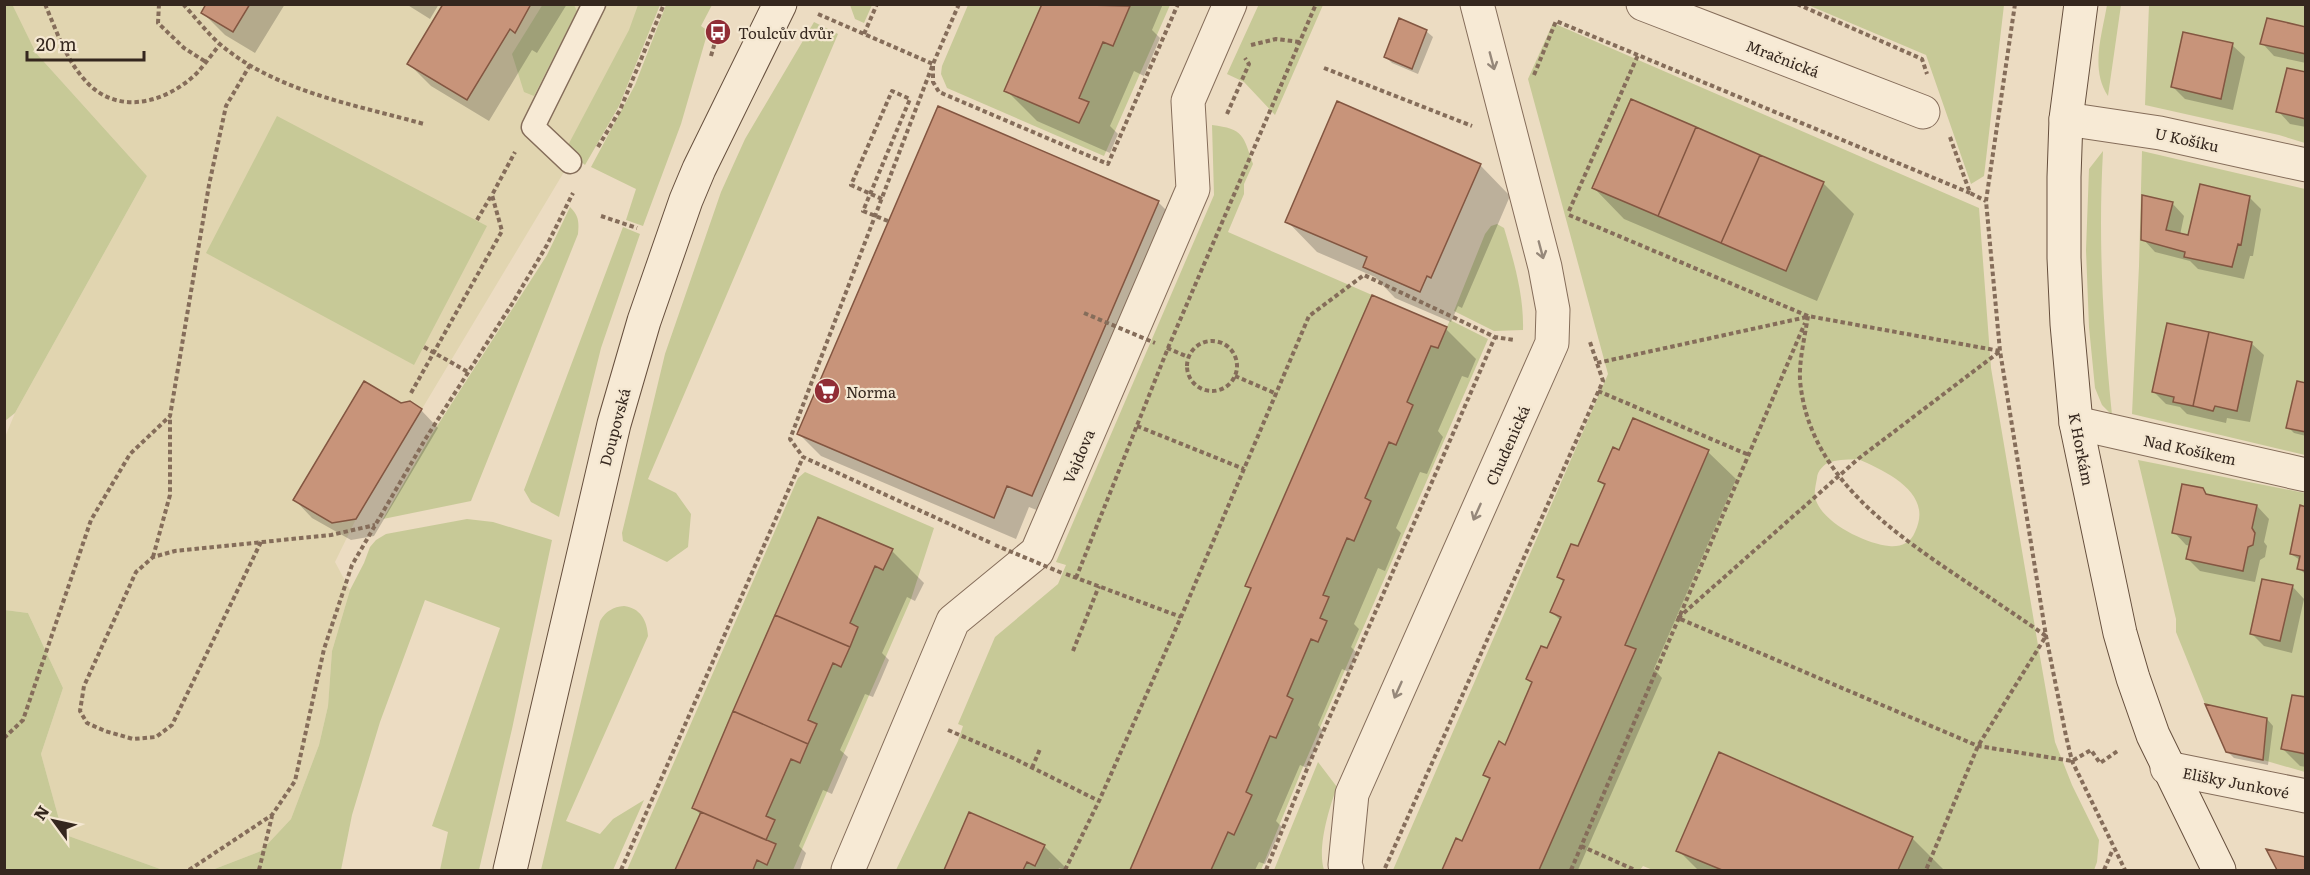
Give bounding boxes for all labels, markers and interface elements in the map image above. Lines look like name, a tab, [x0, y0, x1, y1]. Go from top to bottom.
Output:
bus stop icon: Toulcův dvůr	[703, 17, 733, 47]
place label: Toulcův dvůr	[738, 21, 834, 44]
scale bar	[27, 24, 144, 62]
text: 20 m	[36, 30, 77, 57]
street label: Mračnická	[1743, 34, 1824, 83]
one-way arrow	[1486, 51, 1498, 70]
street label: U Košíku	[2153, 121, 2222, 157]
one-way arrow	[1535, 240, 1547, 259]
supermarket icon: Norma	[812, 376, 842, 406]
place label: Norma	[846, 380, 897, 403]
street label: Doupovská	[593, 384, 636, 469]
street label: Chudenická	[1479, 400, 1535, 489]
street label: K Horkám	[2064, 411, 2100, 488]
street label: Vajdova	[1056, 424, 1100, 487]
street label: Nad Košíkem	[2141, 428, 2239, 470]
one-way arrow	[1471, 502, 1482, 520]
one-way arrow	[1392, 680, 1403, 699]
street label: Elišky Junkové	[2181, 760, 2291, 804]
north arrow	[24, 791, 84, 851]
text: N	[27, 800, 54, 824]

